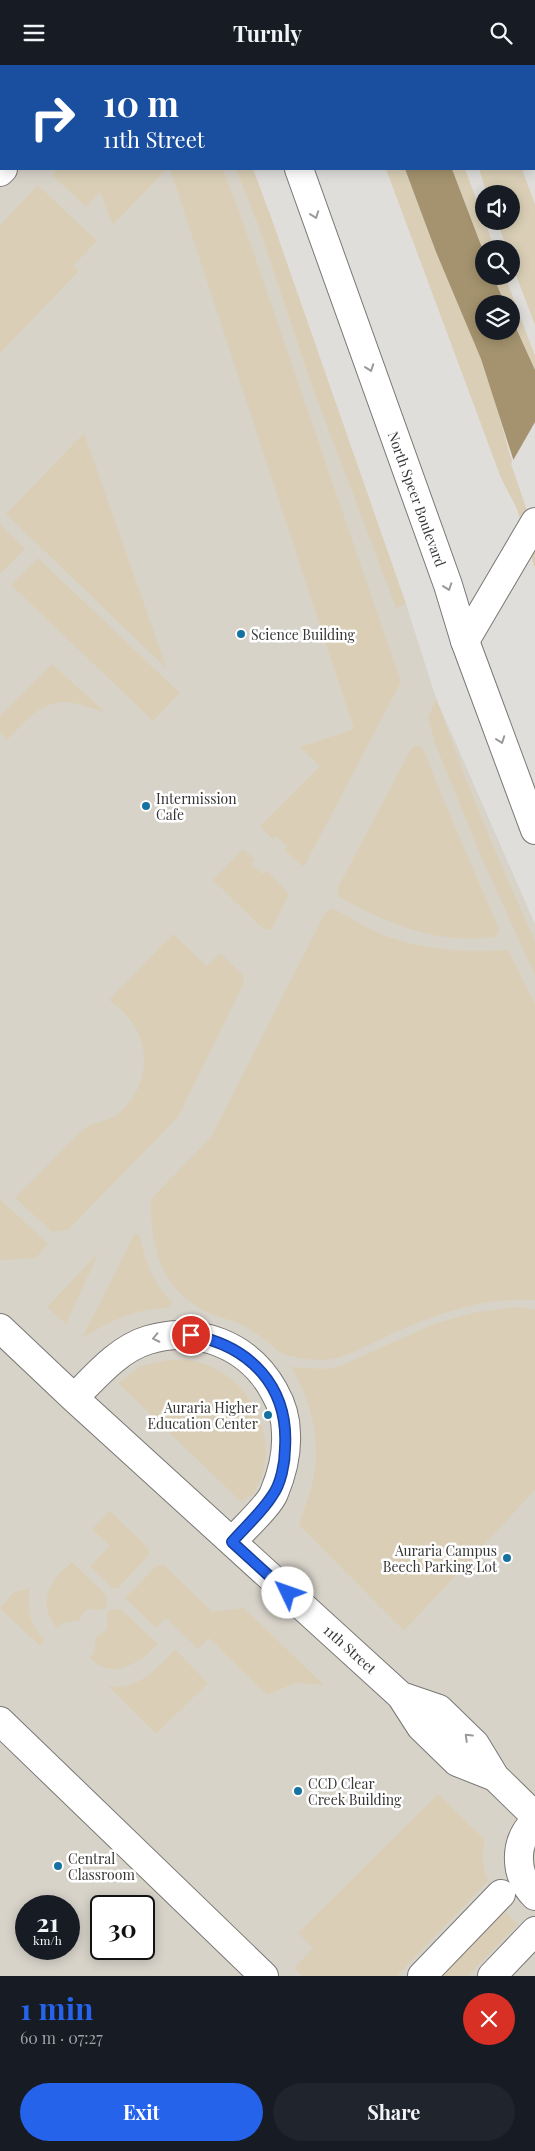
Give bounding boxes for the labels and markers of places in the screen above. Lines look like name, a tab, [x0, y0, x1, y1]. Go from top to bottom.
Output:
place label: Science Building	[251, 625, 356, 644]
marker: Science Building	[235, 628, 247, 640]
place label: Intermission Cafe	[156, 789, 237, 824]
marker: Intermission Cafe	[140, 800, 152, 812]
pin	[170, 1314, 212, 1356]
place label: Auraria Higher Education Center	[148, 1398, 259, 1433]
marker: Auraria Higher Education Center	[262, 1409, 274, 1421]
place label: Auraria Campus Beech Parking Lot	[383, 1541, 498, 1576]
marker: Auraria Campus Beech Parking Lot	[501, 1552, 513, 1564]
place label: CCD Clear Creek Building	[308, 1774, 402, 1809]
marker: CCD Clear Creek Building	[292, 1785, 304, 1797]
place label: Central Classroom	[68, 1849, 135, 1884]
marker: Central Classroom	[52, 1860, 64, 1872]

